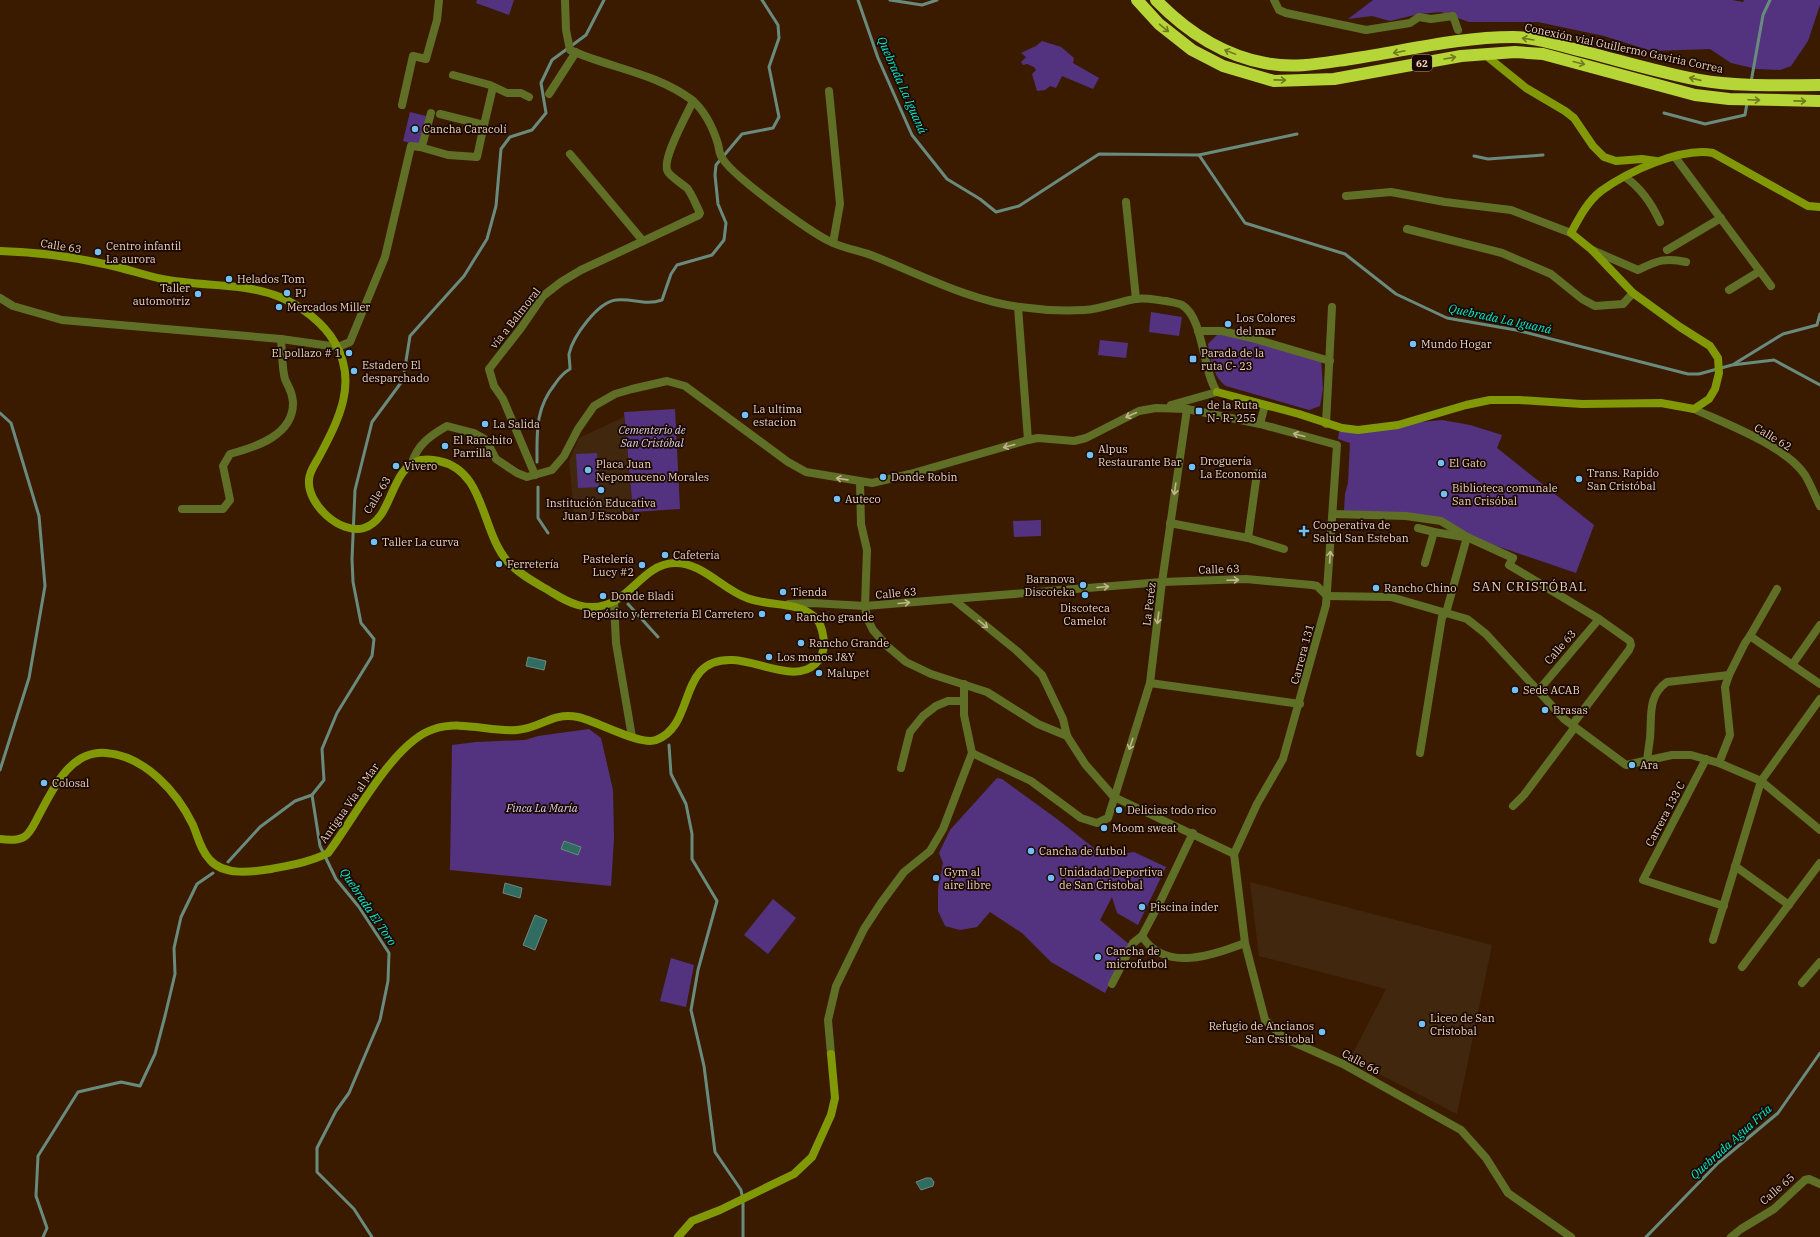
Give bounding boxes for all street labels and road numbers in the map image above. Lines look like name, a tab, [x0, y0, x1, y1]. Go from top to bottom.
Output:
street label: Conexión vial Guillermo Gaviria Correa	[1523, 20, 1725, 76]
road number: 62	[1412, 55, 1432, 71]
street label: Calle 63	[40, 236, 82, 256]
street label: vía a Balmoral	[487, 285, 543, 351]
street label: Calle 62	[1752, 420, 1794, 454]
street label: Calle 63	[360, 474, 394, 516]
street label: Calle 63	[1198, 561, 1240, 577]
street label: La Peréz	[1139, 581, 1159, 627]
street label: Calle 63	[875, 584, 917, 602]
street label: Carrera 131	[1287, 622, 1317, 686]
street label: Calle 63	[1541, 627, 1579, 667]
street label: Antigua Vía al Mar	[316, 760, 382, 846]
street label: Carrera 133 C	[1642, 779, 1688, 849]
street label: Calle 66	[1339, 1046, 1383, 1078]
street label: Calle 65	[1757, 1170, 1797, 1208]

